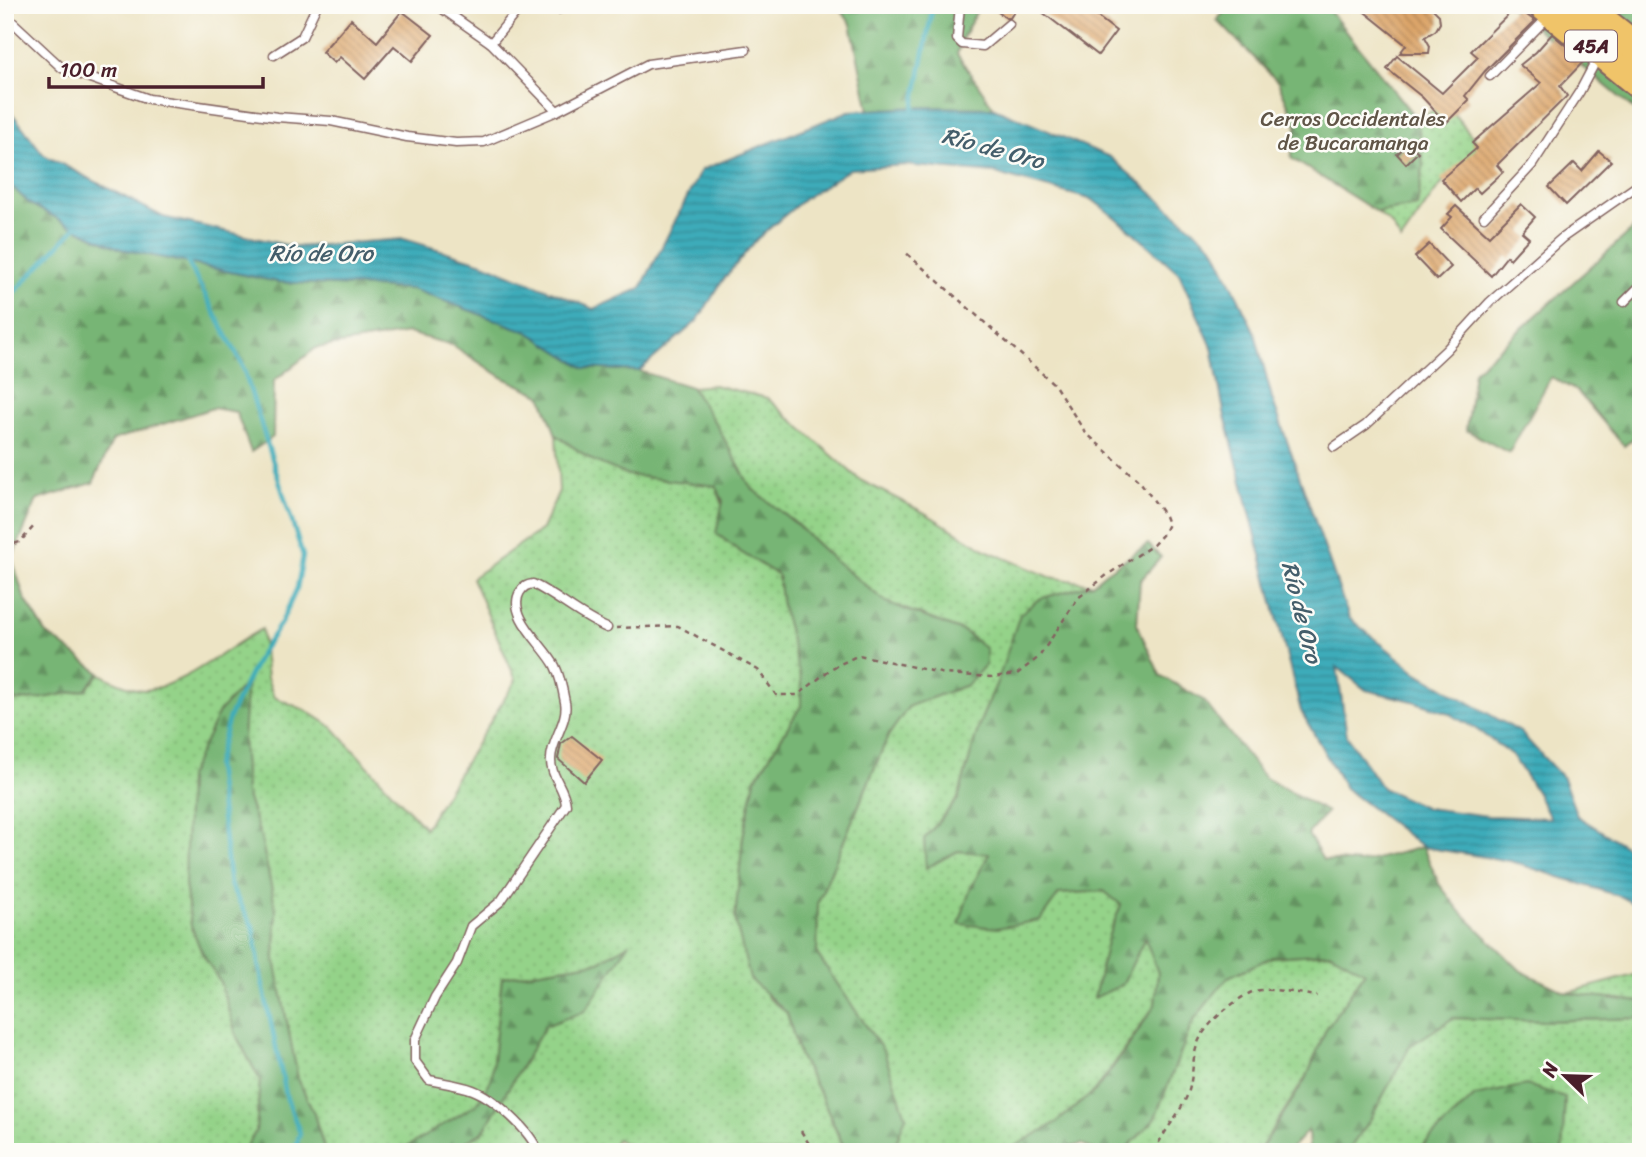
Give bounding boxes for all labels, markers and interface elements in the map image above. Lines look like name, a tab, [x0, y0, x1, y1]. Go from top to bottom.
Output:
road number: 45A	[1565, 30, 1617, 61]
scale bar	[49, 46, 262, 90]
text: 100 m	[60, 51, 117, 89]
park label: Cerros Occidentales de Bucaramanga	[1261, 100, 1446, 162]
water label: Río de Oro	[938, 115, 1050, 182]
water label: Río de Oro	[269, 233, 374, 274]
water label: Río de Oro	[1269, 557, 1334, 669]
north arrow	[1530, 1042, 1600, 1112]
text: N	[1532, 1056, 1568, 1083]

